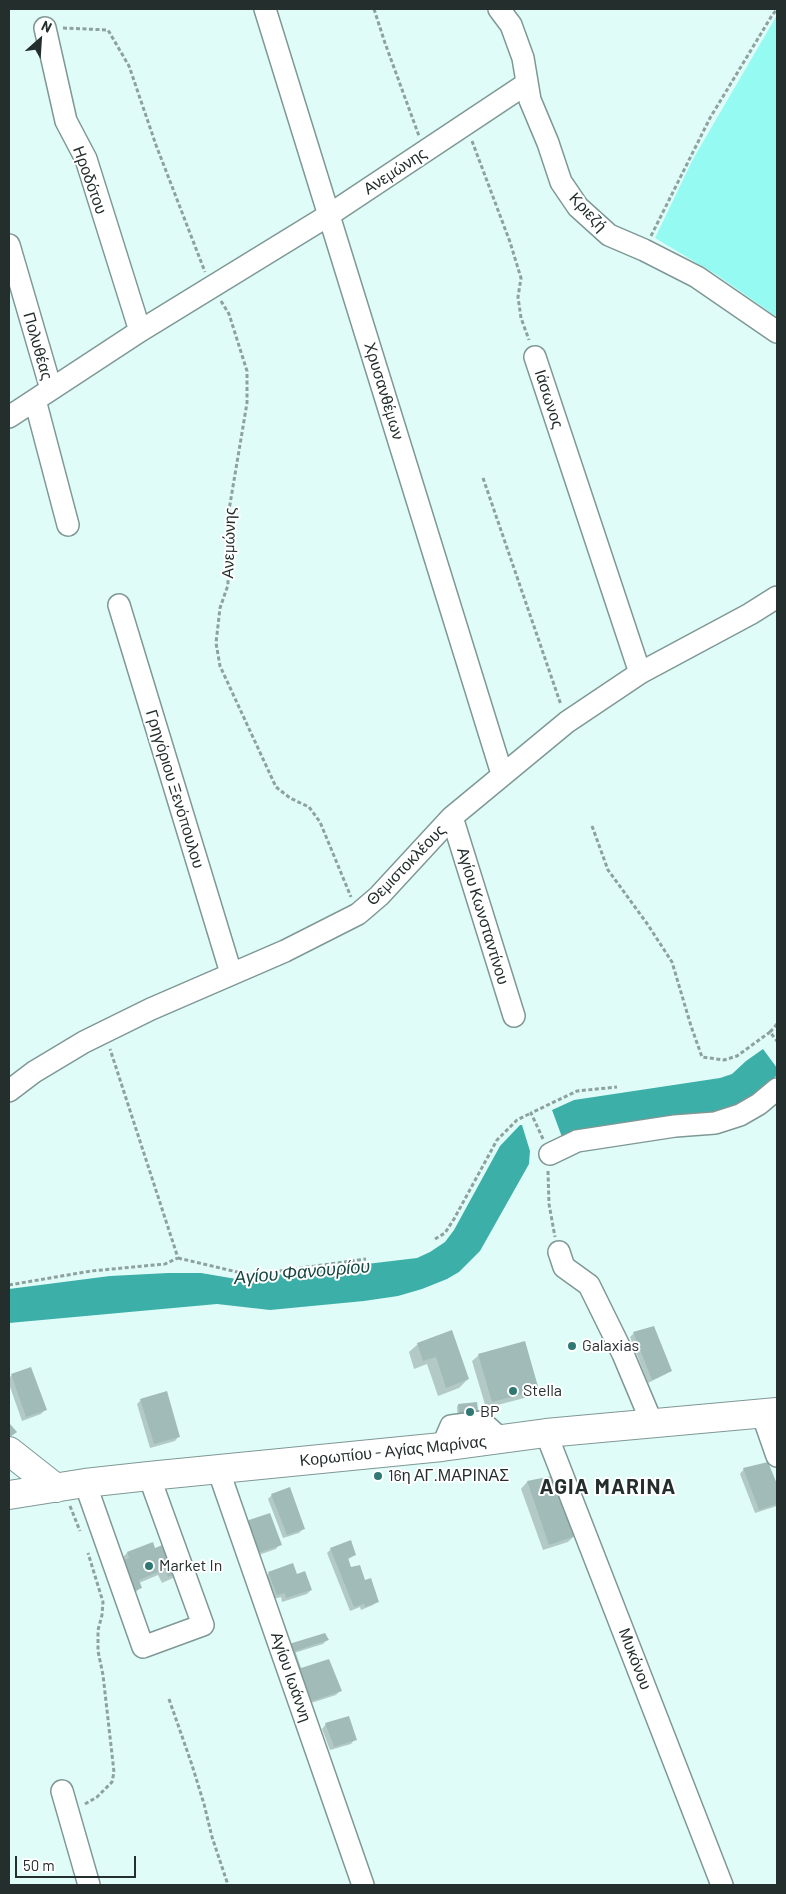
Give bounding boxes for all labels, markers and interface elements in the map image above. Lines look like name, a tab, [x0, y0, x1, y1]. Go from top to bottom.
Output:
north arrow	[15, 15, 65, 65]
text: N	[39, 16, 55, 36]
street label: Ηροδότου	[69, 143, 111, 217]
street label: Ανεμώνης	[360, 144, 430, 198]
street label: Κριεζή	[565, 189, 611, 235]
street label: Πολυθέας	[19, 310, 57, 382]
street label: Χρυσανθέμων	[360, 340, 408, 442]
street label: Ιάσωνος	[530, 367, 568, 431]
street label: Ανεμώνης	[218, 507, 240, 579]
street label: Γρηγόριου Ξενόπουλου	[142, 707, 208, 871]
street label: Θεμιστοκλέους	[363, 820, 449, 910]
street label: Αγίου Κωνσταντίνου	[453, 845, 513, 987]
water label: Αγίου Φανουρίου	[233, 1255, 371, 1289]
place label: Galaxias	[582, 1336, 639, 1356]
marker: Galaxias	[566, 1340, 578, 1352]
place label: Stella	[523, 1381, 562, 1401]
marker: Stella	[507, 1385, 519, 1397]
place label: BP	[480, 1402, 500, 1422]
marker: BP	[464, 1406, 476, 1418]
street label: Κορωπίου - Αγίας Μαρίνας	[299, 1432, 487, 1470]
place label: 16η ΑΓ.ΜΑΡΙΝΑΣ	[388, 1466, 509, 1486]
marker: 16η ΑΓ.ΜΑΡΙΝΑΣ	[372, 1470, 384, 1482]
district label: AGIA MARINA	[538, 1474, 678, 1500]
place label: Market In	[159, 1556, 222, 1576]
marker: Market In	[143, 1560, 155, 1572]
street label: Μυκόνου	[614, 1625, 656, 1693]
street label: Αγίου Ιωάννη	[267, 1629, 315, 1725]
scale bar	[18, 1846, 139, 1878]
text: 50 m	[23, 1856, 55, 1874]

